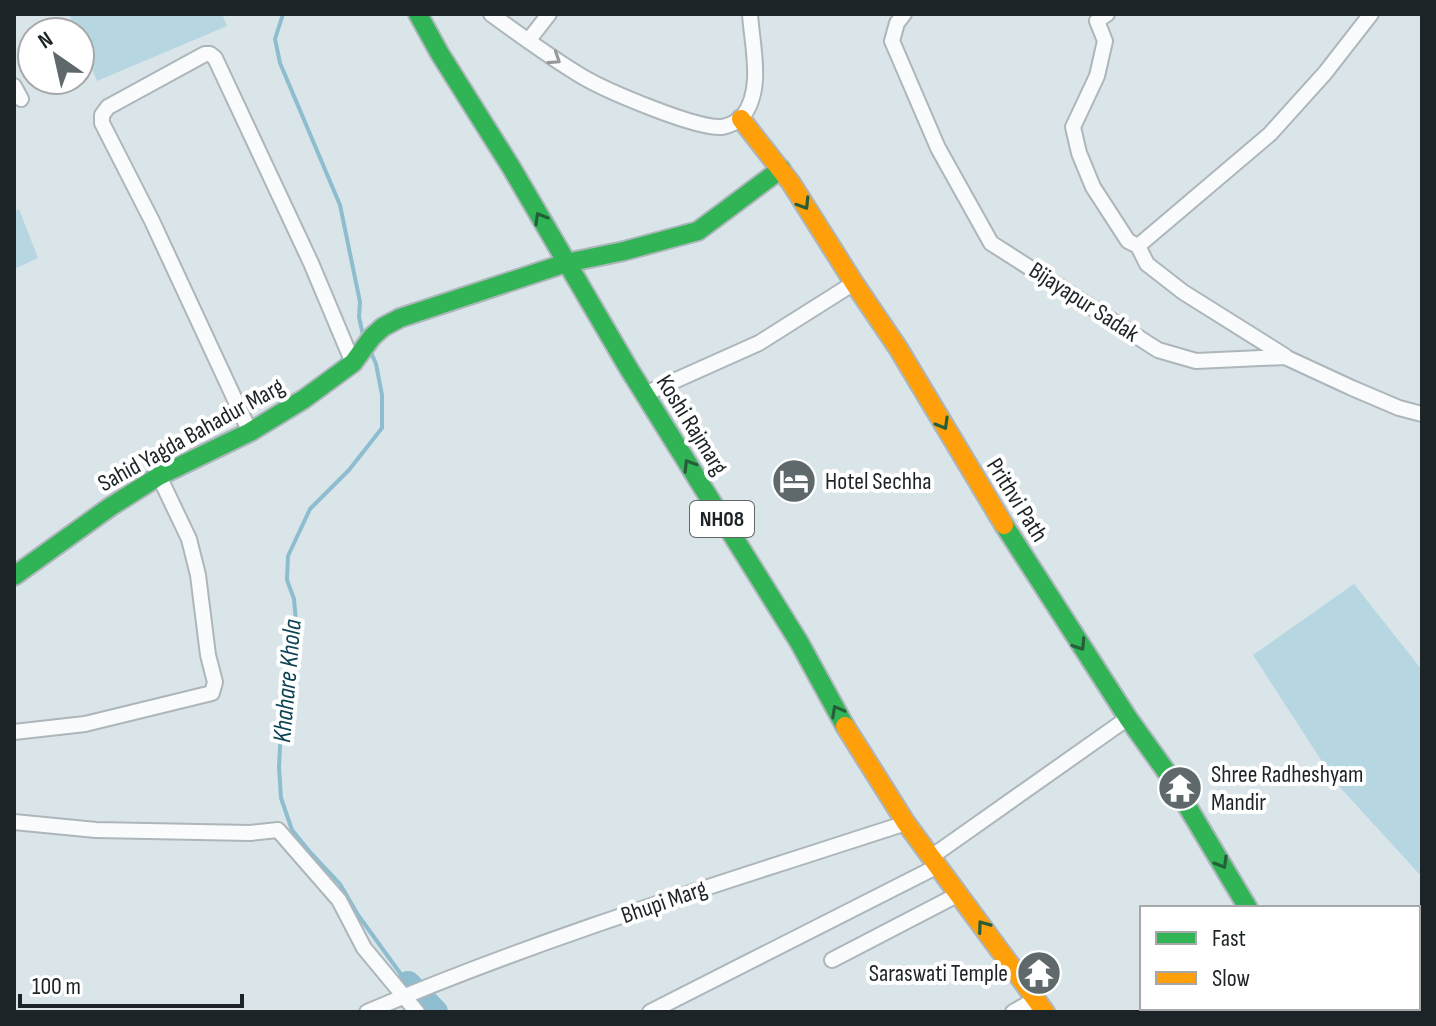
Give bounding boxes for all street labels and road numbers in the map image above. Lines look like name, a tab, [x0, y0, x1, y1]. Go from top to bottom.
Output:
street label: Bijayapur Sadak	[1024, 256, 1144, 348]
street label: Koshi Rajmarg	[650, 370, 734, 480]
street label: Sahid Yagda Bahadur Marg	[93, 372, 289, 498]
street label: Prithvi Path	[980, 453, 1054, 547]
road number: NH08	[690, 501, 754, 537]
street label: Bhupi Marg	[617, 874, 711, 930]

